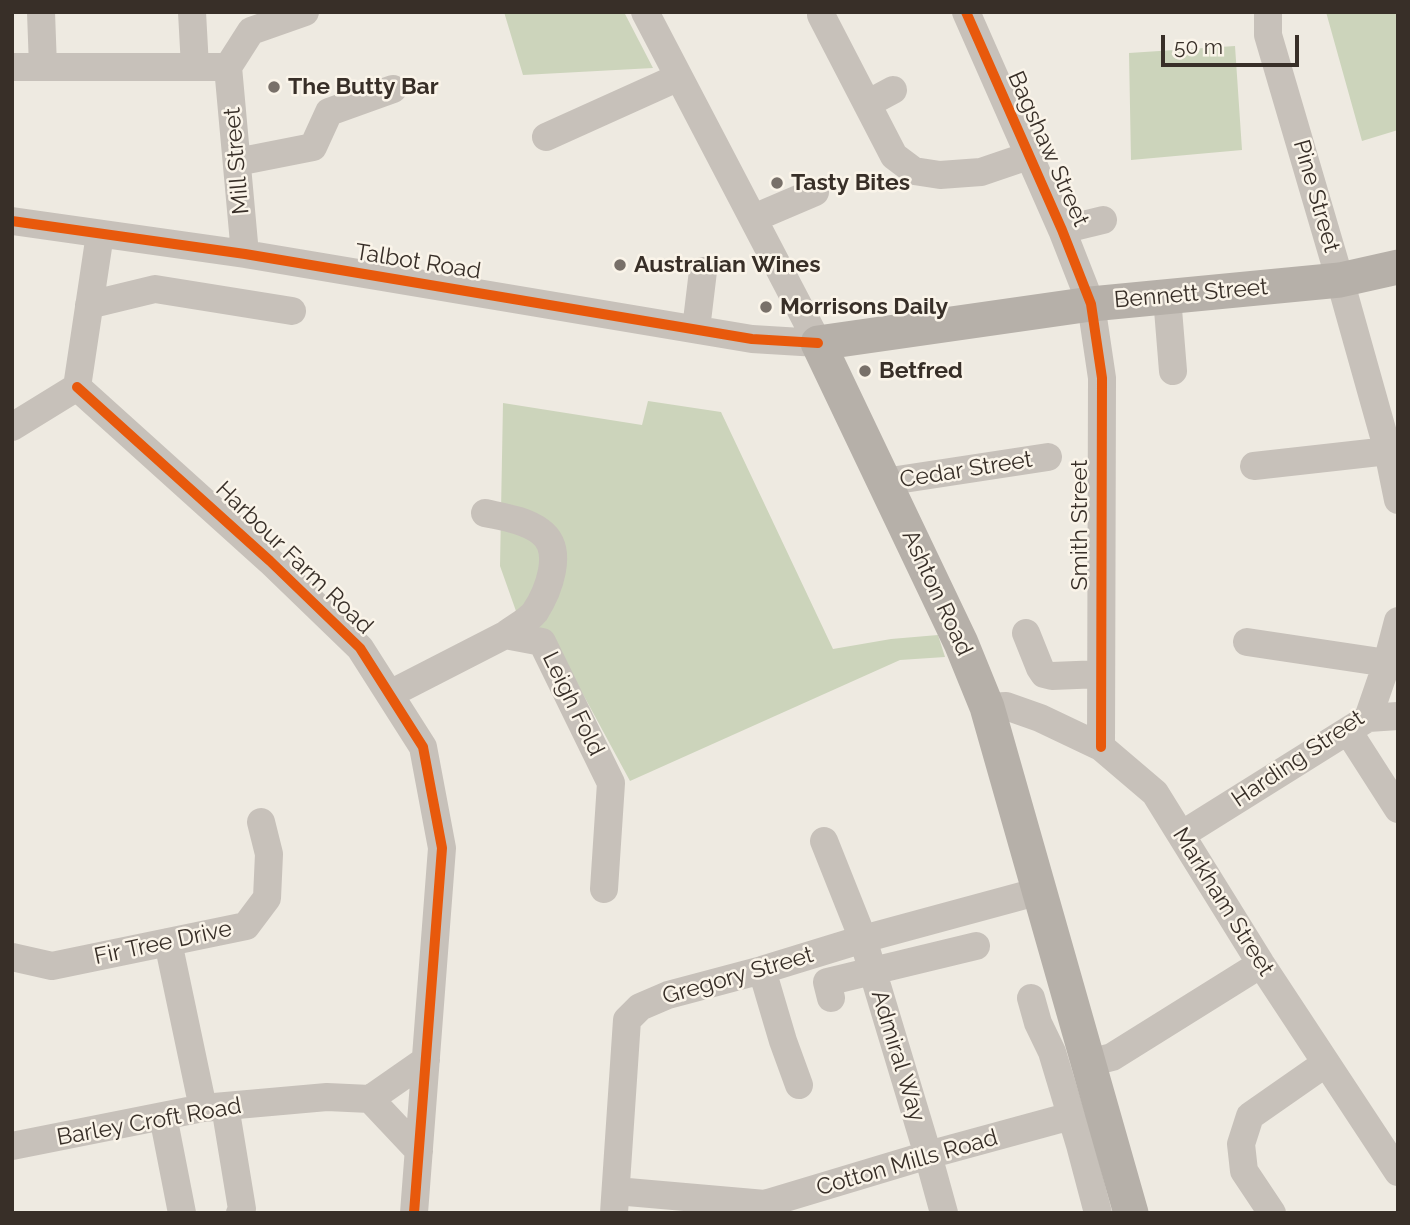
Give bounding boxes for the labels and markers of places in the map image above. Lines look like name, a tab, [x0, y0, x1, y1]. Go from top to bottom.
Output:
place label: The Butty Bar	[288, 73, 439, 101]
marker: The Butty Bar	[266, 79, 282, 95]
place label: Tasty Bites	[791, 169, 910, 197]
marker: Tasty Bites	[769, 175, 785, 191]
place label: Australian Wines	[634, 251, 821, 279]
marker: Australian Wines	[612, 257, 628, 273]
place label: Morrisons Daily	[780, 293, 948, 321]
marker: Morrisons Daily	[758, 299, 774, 315]
place label: Betfred	[879, 357, 963, 385]
marker: Betfred	[857, 363, 873, 379]

